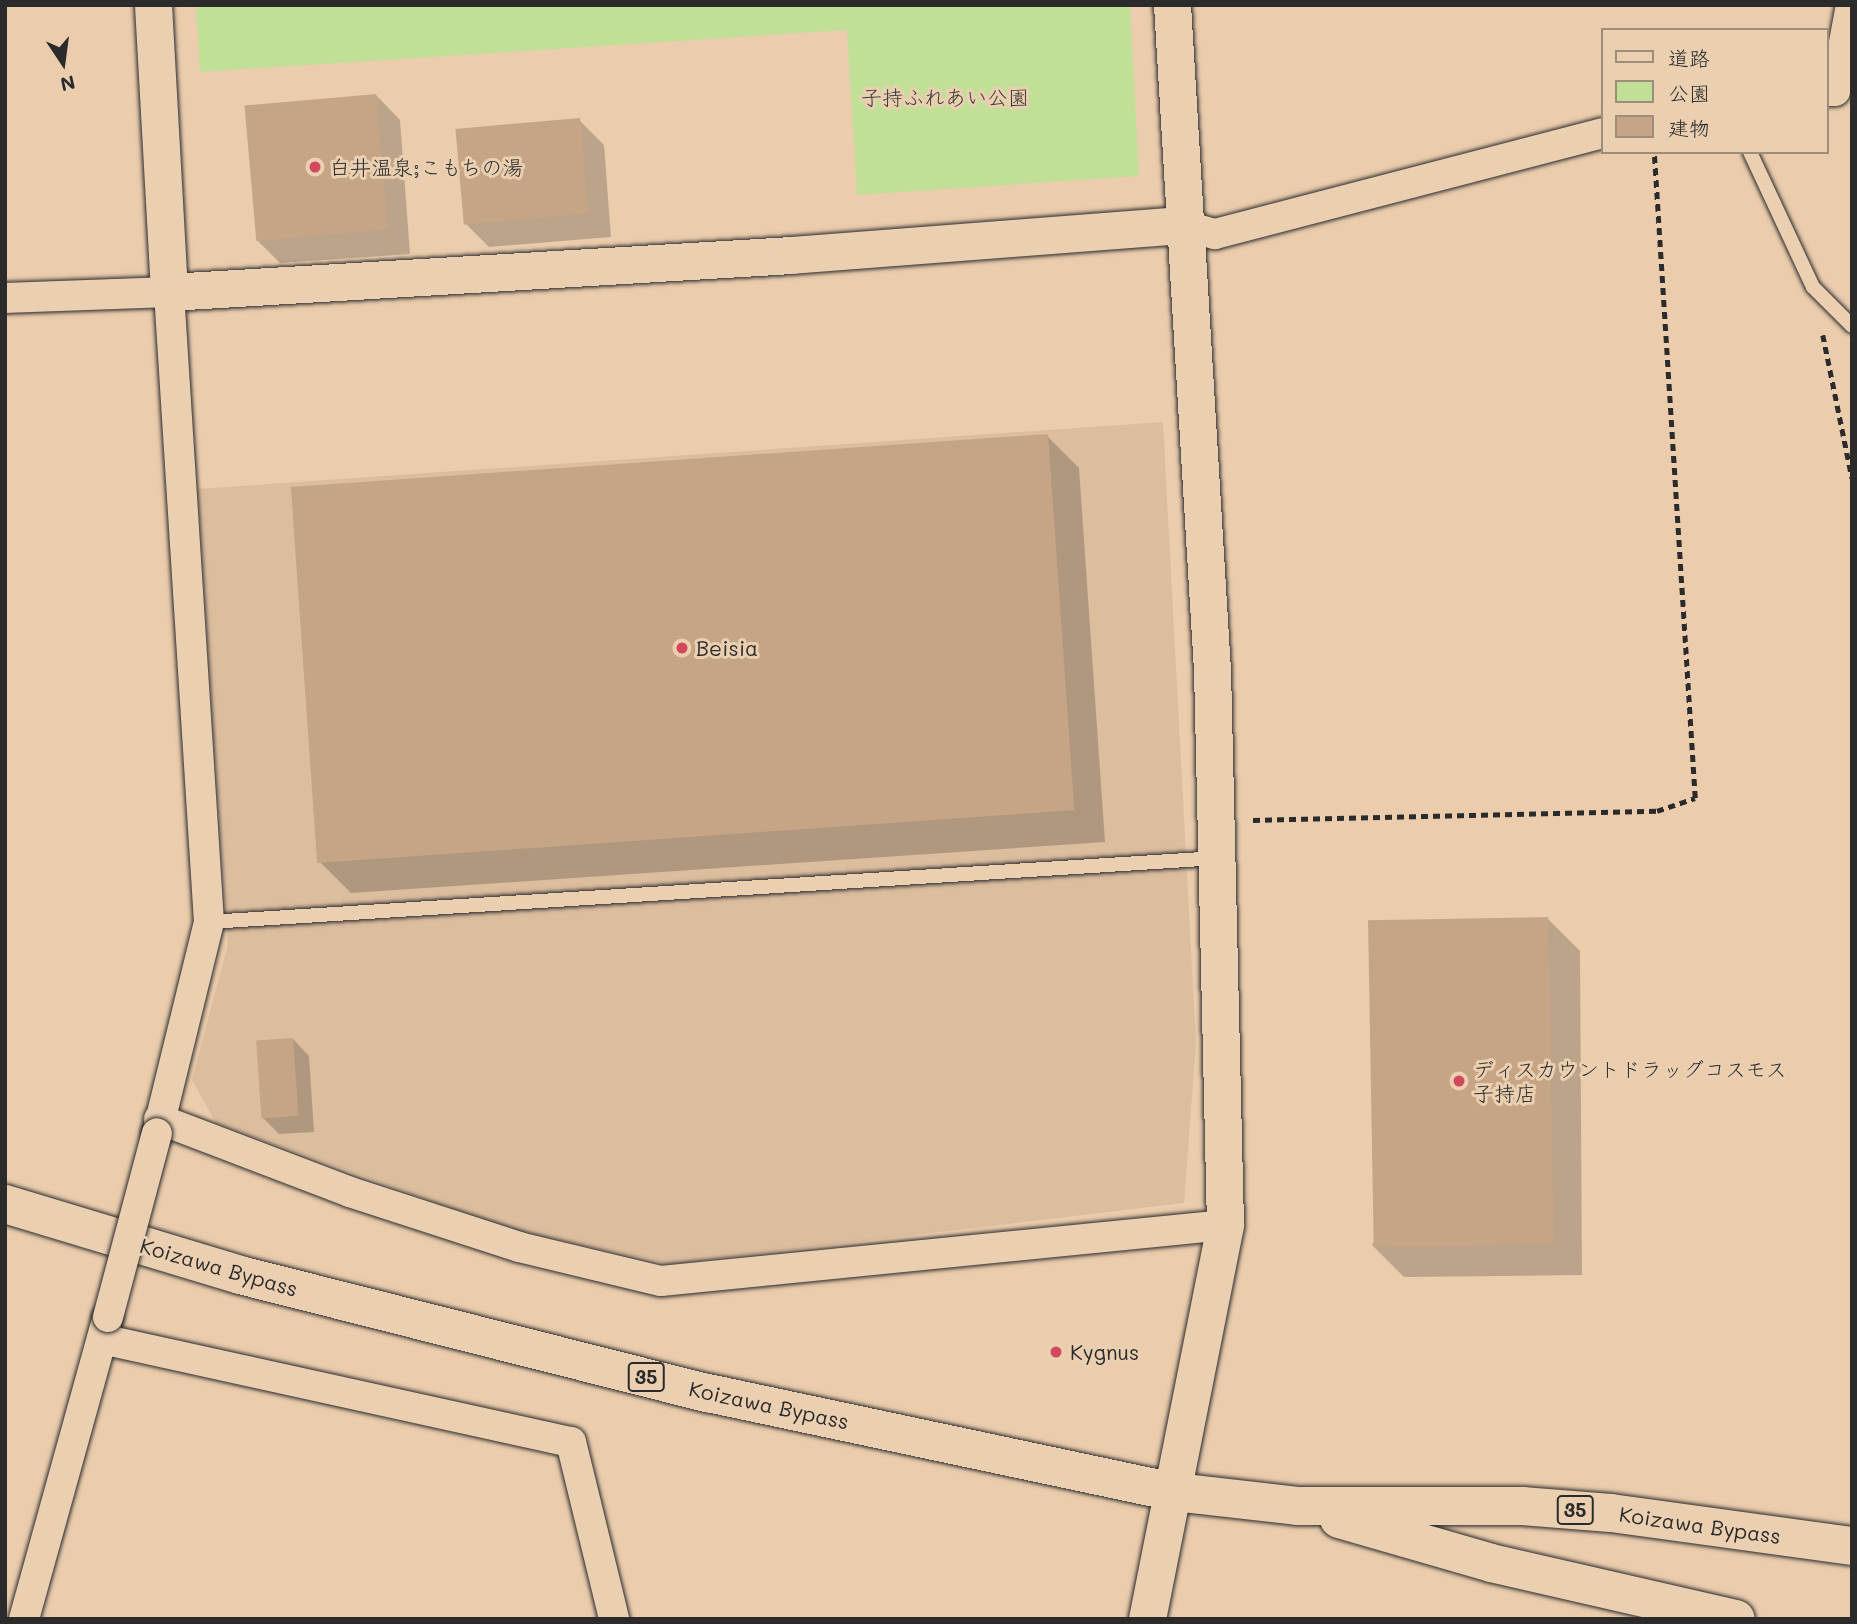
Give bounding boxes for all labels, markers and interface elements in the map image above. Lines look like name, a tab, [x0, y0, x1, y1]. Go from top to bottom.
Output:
north arrow	[28, 28, 98, 98]
legend	[1602, 28, 1829, 154]
text: 道路	[1668, 44, 1710, 71]
text: N	[58, 70, 78, 98]
text: 公園	[1668, 79, 1710, 106]
park label: 子持ふれあい公園	[861, 84, 1029, 110]
text: 建物	[1668, 114, 1710, 141]
place label: 白井温泉;こもちの湯	[329, 154, 525, 180]
marker: 白井温泉;こもちの湯	[307, 159, 323, 175]
place label: Beisia	[696, 635, 758, 661]
marker: Beisia	[674, 640, 690, 656]
place label: ディスカウントドラッグコスモス 子持店	[1473, 1056, 1788, 1106]
marker: ディスカウントドラッグコスモス 子持店	[1451, 1073, 1467, 1089]
street label: Koizawa Bypass	[137, 1232, 301, 1302]
place label: Kygnus	[1070, 1339, 1139, 1365]
marker: Kygnus	[1048, 1344, 1064, 1360]
road number: 35	[627, 1362, 665, 1392]
street label: Koizawa Bypass	[687, 1376, 851, 1434]
road number: 35	[1556, 1494, 1594, 1526]
street label: Koizawa Bypass	[1618, 1501, 1782, 1549]

